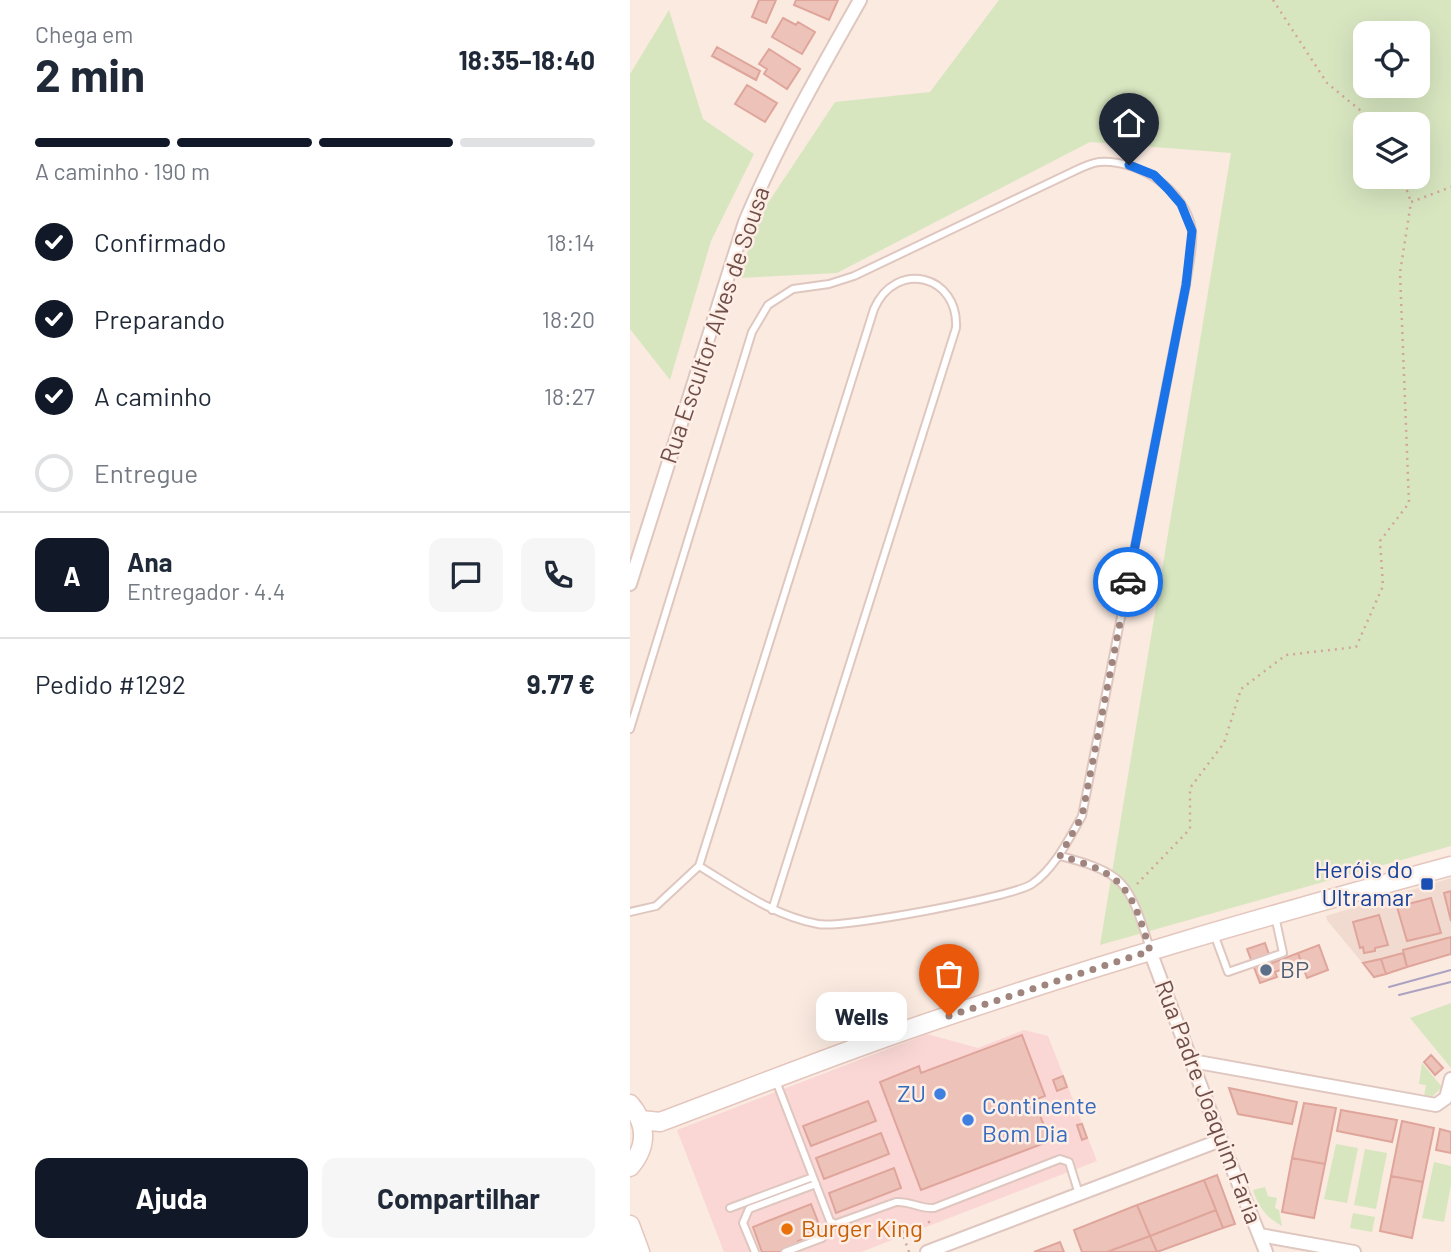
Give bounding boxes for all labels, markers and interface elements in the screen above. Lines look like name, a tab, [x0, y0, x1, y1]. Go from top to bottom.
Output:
text: Chega em	[35, 20, 133, 48]
map controls	[1353, 21, 1430, 189]
button: locate	[1353, 21, 1430, 98]
text: 18:35–18:40	[459, 44, 595, 75]
text: 2 min	[35, 46, 145, 101]
pin	[1099, 93, 1159, 165]
icon: home	[1110, 104, 1148, 142]
button: layers	[1353, 112, 1430, 189]
text: A caminho · 190 m	[35, 157, 210, 185]
street label: Rua Escultor Alves de Sousa	[653, 182, 775, 467]
icon: check	[35, 223, 73, 261]
text: Confirmado	[94, 226, 226, 257]
text: 18:14	[546, 228, 595, 256]
icon: check	[35, 300, 73, 338]
text: Preparando	[94, 303, 225, 334]
text: 18:20	[542, 305, 595, 333]
icon: check	[35, 377, 73, 415]
text: A caminho	[94, 380, 212, 411]
text: 18:27	[544, 382, 595, 410]
text: Entregue	[94, 457, 198, 488]
button: chat	[429, 538, 503, 612]
button: phone	[521, 538, 595, 612]
text: Ana	[127, 546, 172, 577]
courier	[1093, 547, 1163, 617]
text: A	[63, 560, 81, 591]
icon: car	[1109, 563, 1147, 601]
text: Entregador · 4.4	[127, 577, 286, 605]
text: Pedido #1292	[35, 668, 186, 699]
text: 9.77 €	[527, 668, 595, 699]
place label: Heróis do Ultramar	[1314, 854, 1413, 911]
marker: Heróis do Ultramar	[1419, 876, 1435, 892]
pin	[919, 944, 979, 1016]
place label: BP	[1280, 954, 1309, 983]
icon: bag	[930, 955, 968, 993]
marker: BP	[1258, 962, 1274, 978]
street label: Rua Padre Joaquim Faria	[1150, 976, 1269, 1227]
callout: Wells	[816, 992, 907, 1040]
text: Wells	[834, 1002, 889, 1030]
place label: ZU	[897, 1078, 926, 1107]
marker: ZU	[932, 1086, 948, 1102]
place label: Continente Bom Dia	[982, 1090, 1097, 1147]
marker: Continente Bom Dia	[960, 1112, 976, 1128]
button: Ajuda	[35, 1158, 308, 1238]
button: Compartilhar	[322, 1158, 595, 1238]
place label: Burger King	[801, 1213, 923, 1242]
marker: Burger King	[779, 1221, 795, 1237]

